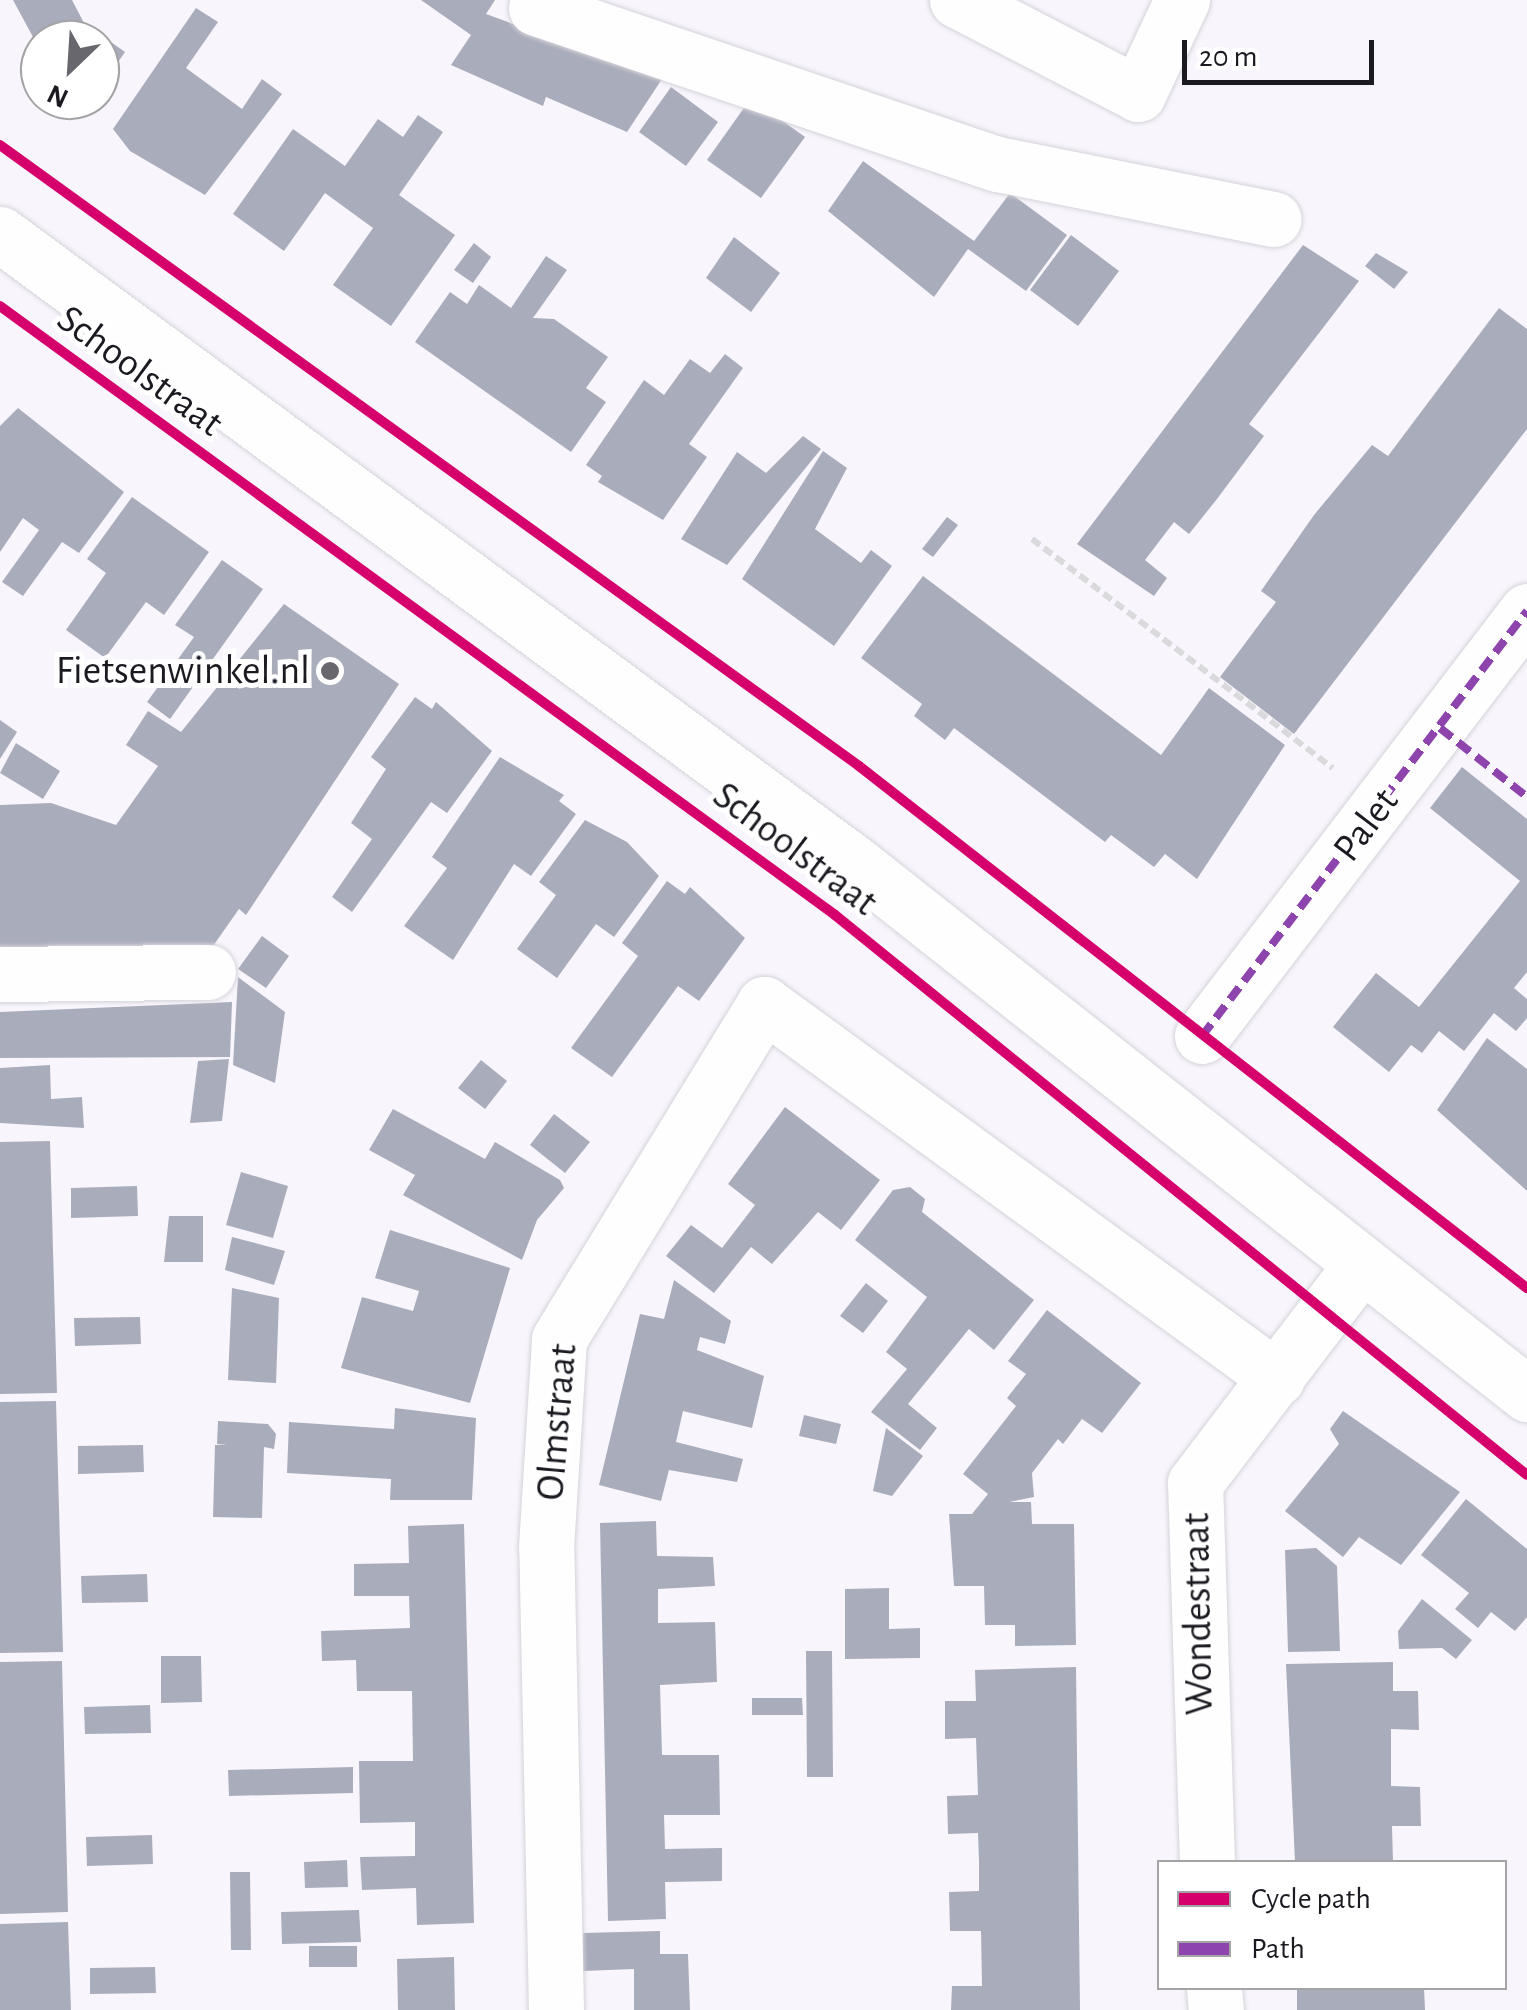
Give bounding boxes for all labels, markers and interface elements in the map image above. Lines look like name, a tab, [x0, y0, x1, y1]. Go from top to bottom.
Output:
north arrow	[20, 20, 120, 120]
scale bar	[1187, 20, 1380, 82]
text: 20 m	[1199, 42, 1257, 72]
text: N	[43, 79, 73, 112]
street label: Schoolstraat	[48, 295, 232, 447]
place label: Fietsenwinkel.nl	[56, 647, 310, 695]
marker: Fietsenwinkel.nl	[319, 660, 341, 682]
street label: Schoolstraat	[703, 772, 887, 926]
street label: Palet	[1323, 779, 1409, 871]
street label: Olmstraat	[526, 1342, 588, 1502]
street label: Wondestraat	[1172, 1512, 1224, 1716]
legend	[1157, 1860, 1507, 1990]
text: Cycle path	[1251, 1884, 1371, 1914]
text: Path	[1251, 1934, 1305, 1964]

